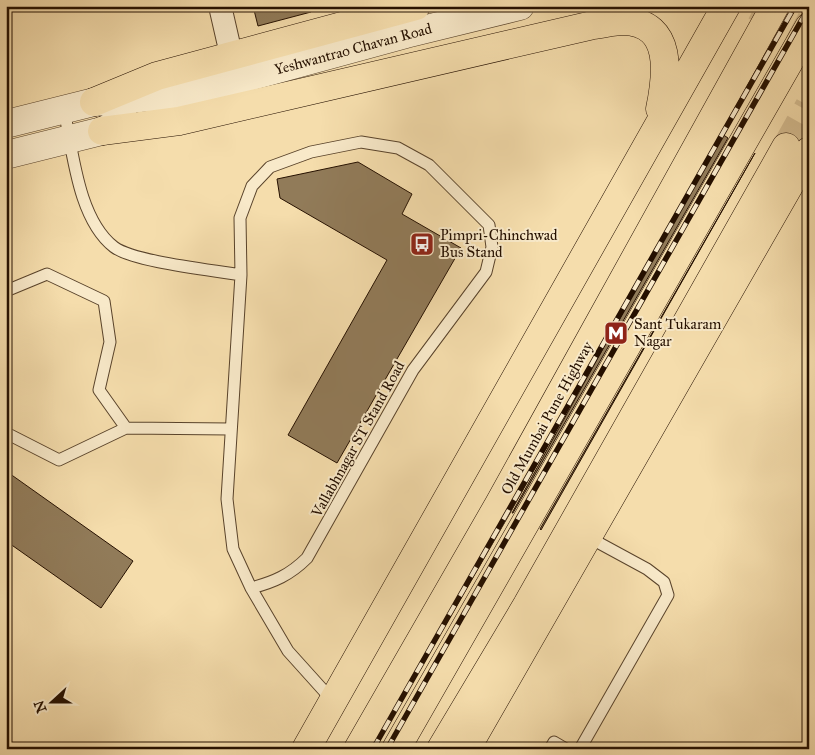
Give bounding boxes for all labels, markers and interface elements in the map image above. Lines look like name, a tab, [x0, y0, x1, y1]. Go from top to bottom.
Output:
street label: Yeshwantrao Chavan Road	[272, 19, 434, 79]
place label: Pimpri-Chinchwad Bus Stand	[440, 226, 558, 261]
bus stop icon: Pimpri-Chinchwad Bus Stand	[409, 231, 435, 257]
place label: Sant Tukaram Nagar	[634, 315, 722, 350]
metro station icon: Sant Tukaram Nagar	[603, 320, 629, 346]
street label: Old Mumbai Pune Highway	[497, 337, 597, 498]
street label: Vallabhnagar ST Stand Road	[307, 357, 409, 521]
north arrow	[28, 678, 78, 728]
text: N	[30, 698, 50, 715]

